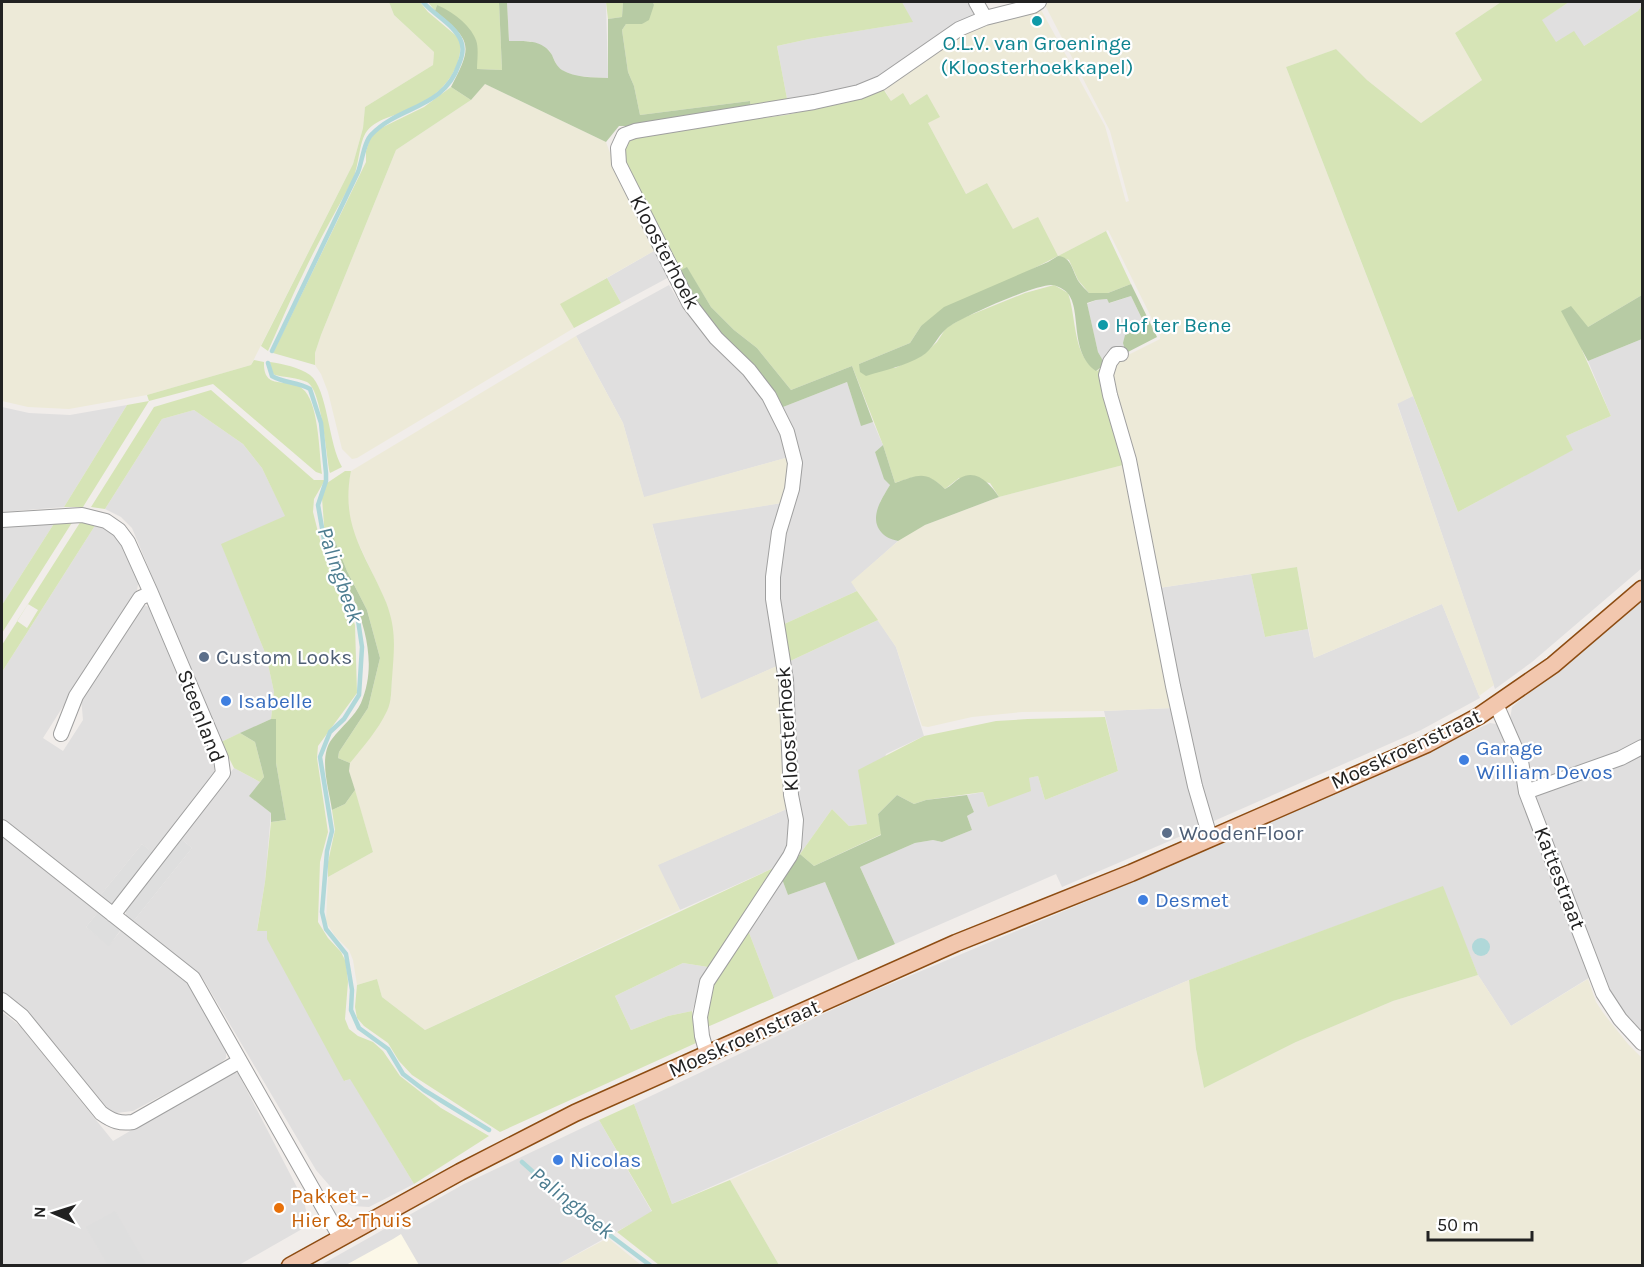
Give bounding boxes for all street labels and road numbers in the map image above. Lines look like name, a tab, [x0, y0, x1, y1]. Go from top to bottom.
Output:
street label: Kloosterhoek	[625, 191, 705, 313]
street label: Kloosterhoek	[771, 665, 803, 793]
street label: Steenland	[172, 666, 230, 766]
street label: Moeskroenstraat	[1327, 704, 1485, 794]
street label: Kattestraat	[1529, 823, 1591, 933]
street label: Moeskroenstraat	[665, 994, 823, 1082]

